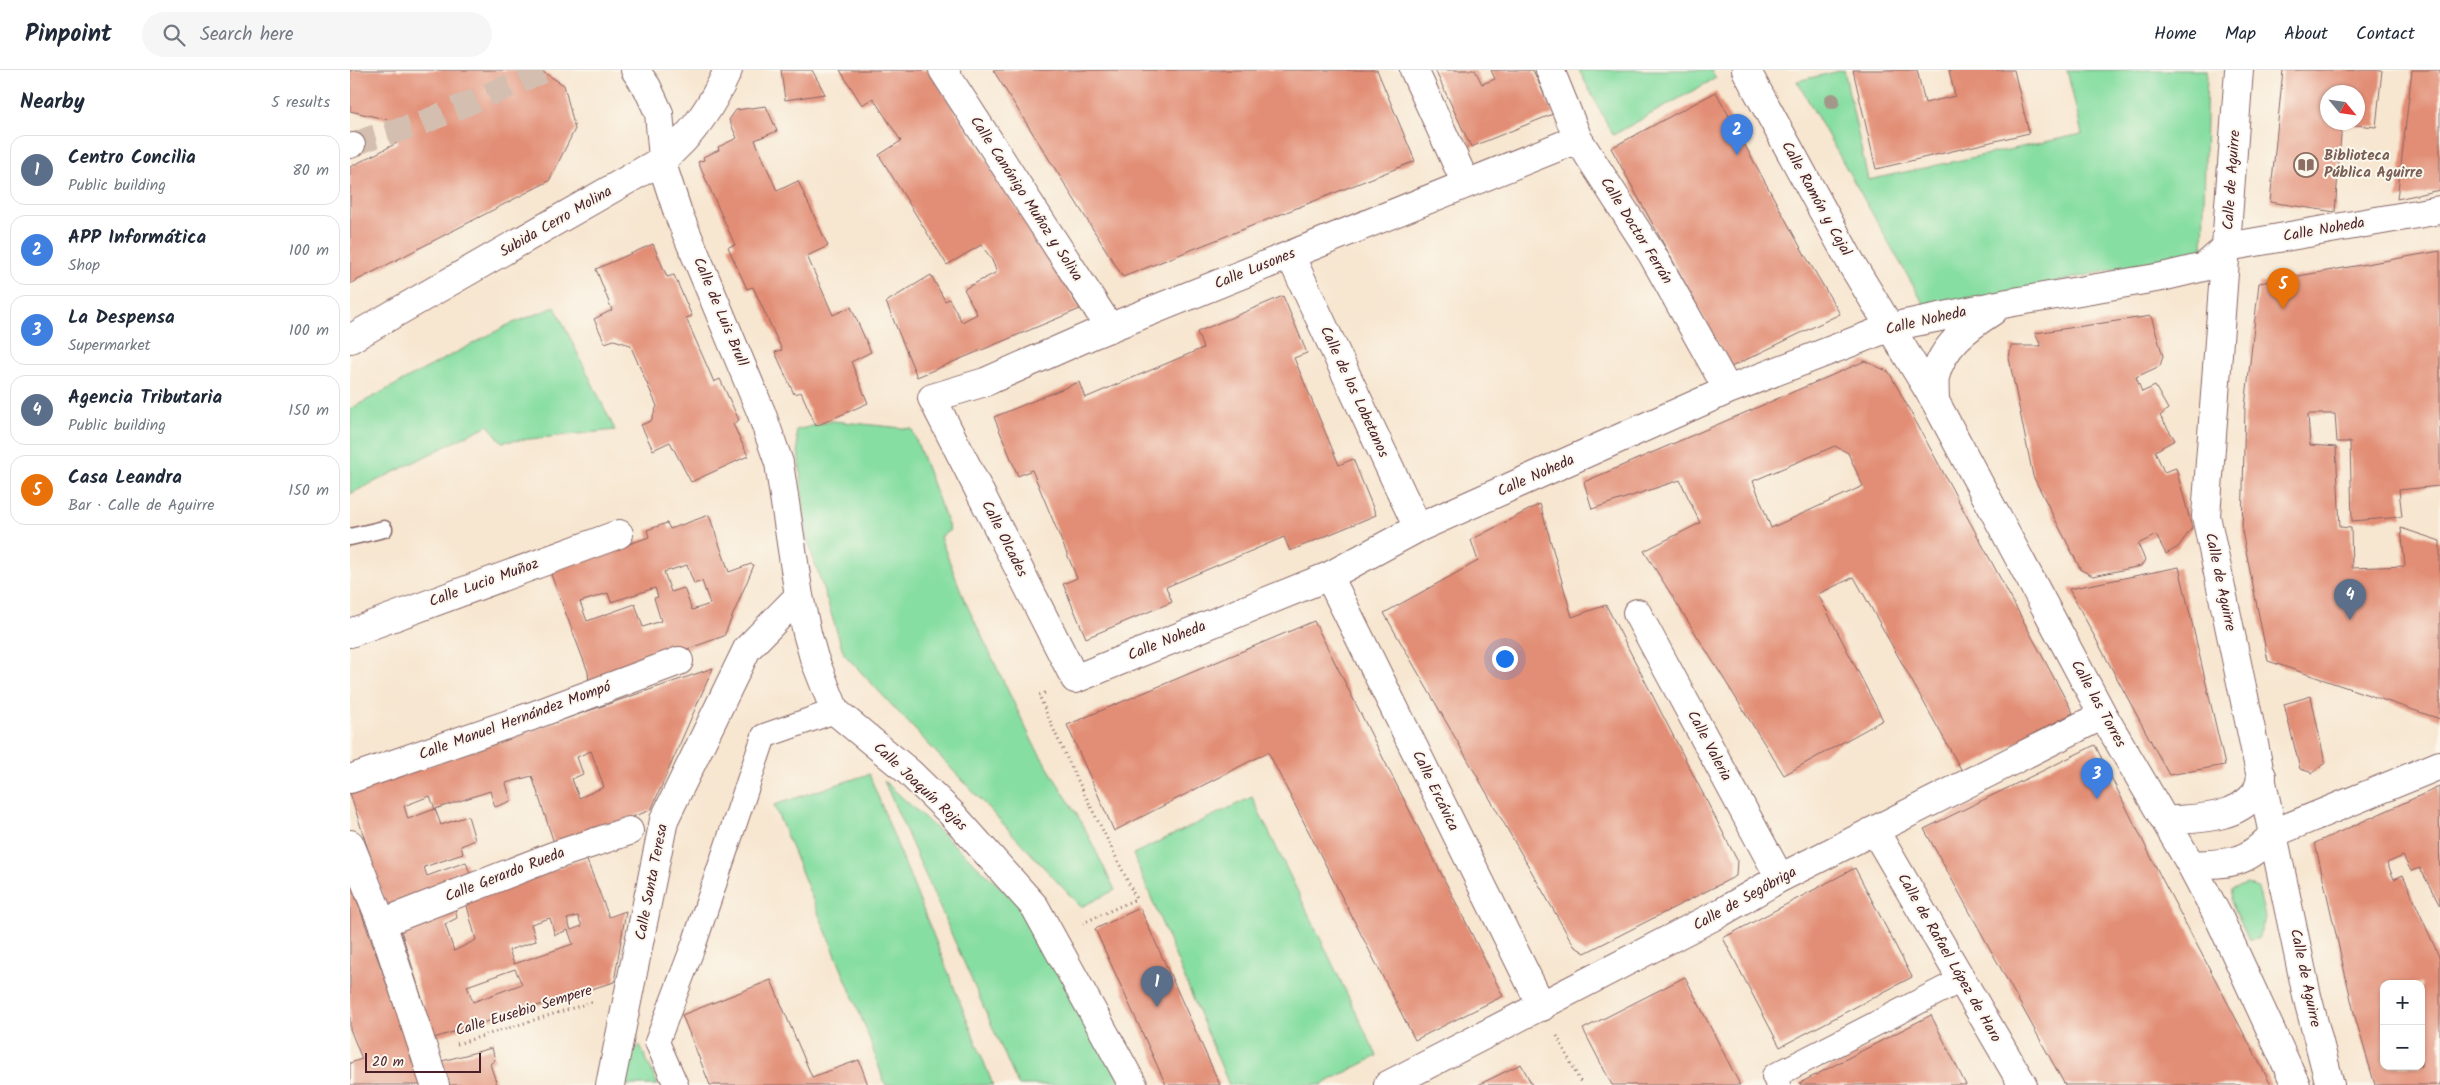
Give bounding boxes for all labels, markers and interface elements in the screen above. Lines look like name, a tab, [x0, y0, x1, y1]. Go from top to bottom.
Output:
search box	[142, 12, 492, 57]
text: Pinpoint	[25, 15, 112, 54]
text: Search here	[200, 20, 294, 50]
text: Home	[2154, 20, 2197, 49]
text: Map	[2225, 20, 2256, 49]
text: About	[2284, 20, 2328, 49]
text: Contact	[2356, 20, 2415, 49]
icon: search	[160, 21, 188, 49]
north arrow	[2320, 85, 2365, 130]
text: Nearby	[20, 86, 85, 119]
text: 5 results	[271, 90, 330, 115]
street label: Calle Canónigo Muñoz y Soliva	[963, 111, 1089, 287]
pin: 2	[1721, 114, 1753, 155]
street label: Calle de Aguirre	[2217, 129, 2247, 231]
street label: Calle Ramón y Cajal	[1774, 137, 1858, 261]
text: Centro Concilia	[68, 143, 196, 173]
place label: Biblioteca Pública Aguirre	[2324, 144, 2423, 185]
library icon: Biblioteca Pública Aguirre	[2293, 152, 2319, 178]
text: 1	[35, 158, 39, 183]
text: 80 m	[292, 158, 329, 183]
text: Public building	[68, 173, 166, 198]
street label: Calle Doctor Ferrán	[1593, 173, 1679, 289]
street label: Subida Cerro Molina	[495, 180, 617, 264]
street label: Calle Noheda	[2281, 211, 2367, 249]
text: APP Informática	[68, 223, 206, 253]
text: 2	[32, 238, 42, 263]
text: 100 m	[289, 238, 329, 263]
street label: Calle Lusones	[1211, 242, 1300, 296]
text: Shop	[68, 253, 100, 278]
street label: Calle de Luis Brull	[686, 254, 754, 371]
pin: 5	[2267, 268, 2299, 309]
street label: Calle Noheda	[1883, 300, 1969, 342]
text: La Despensa	[68, 303, 175, 333]
text: 3	[33, 318, 41, 343]
text: 100 m	[289, 318, 329, 343]
street label: Calle de los Lobetanos	[1313, 322, 1395, 462]
text: Supermarket	[68, 333, 151, 358]
text: Agencia Tributaria	[68, 383, 222, 413]
text: 4	[33, 398, 41, 423]
text: 150 m	[288, 398, 329, 423]
text: Public building	[68, 413, 166, 438]
street label: Calle Noheda	[1493, 448, 1579, 504]
text: Casa Leandra	[68, 463, 182, 493]
text: 5	[33, 478, 41, 503]
text: 150 m	[288, 478, 329, 503]
text: Bar · Calle de Aguirre	[68, 493, 214, 518]
street label: Calle Olcades	[974, 496, 1034, 582]
street label: Calle de Aguirre	[2198, 531, 2242, 634]
street label: Calle Lucio Muñoz	[426, 552, 543, 614]
pin: 4	[2334, 579, 2366, 620]
street label: Calle Noheda	[1124, 614, 1210, 668]
your location	[1492, 646, 1518, 672]
street label: Calle las Torres	[2064, 656, 2132, 753]
street label: Calle Manuel Hernández Mompó	[416, 675, 616, 767]
street label: Calle Valeria	[1680, 706, 1738, 786]
street label: Calle Joaquín Rojas	[867, 737, 973, 838]
street label: Calle Ercávica	[1405, 747, 1465, 835]
pin: 3	[2081, 758, 2113, 799]
street label: Calle Santa Teresa	[629, 822, 675, 942]
street label: Calle Gerardo Rueda	[442, 841, 568, 909]
street label: Calle de Segóbriga	[1689, 860, 1801, 938]
street label: Calle de Rafael López de Haro	[1891, 869, 2007, 1047]
street label: Calle de Aguirre	[2283, 927, 2327, 1030]
pin: 1	[1141, 966, 1173, 1007]
street label: Calle Eusebio Sempere	[453, 979, 596, 1043]
map controls	[2380, 980, 2425, 1070]
button: +	[2380, 980, 2425, 1025]
button: −	[2380, 1025, 2425, 1070]
scale bar	[365, 1050, 481, 1073]
text: 20 m	[372, 1051, 404, 1073]

